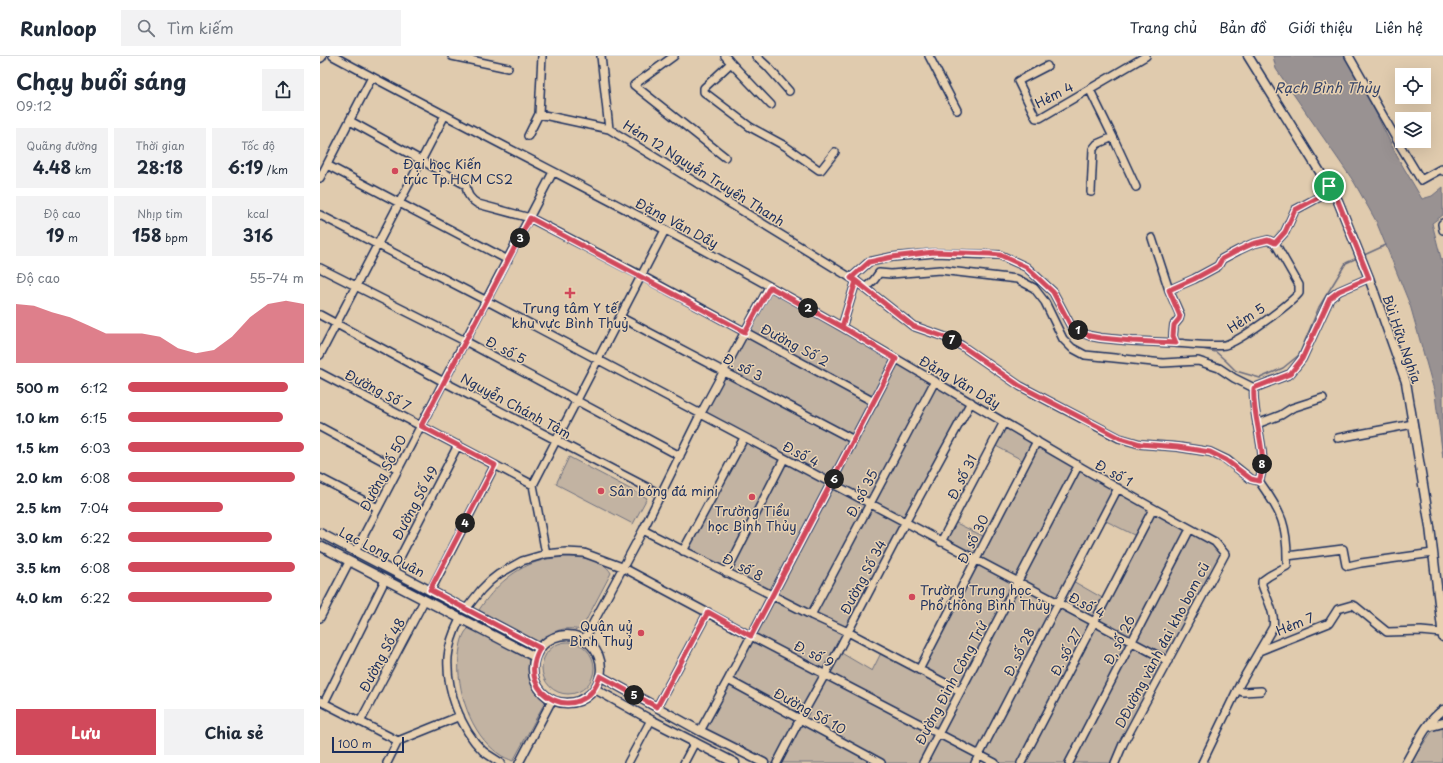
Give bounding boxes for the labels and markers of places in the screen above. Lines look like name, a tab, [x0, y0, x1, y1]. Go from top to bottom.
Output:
place label: Đại học Kiến trúc Tp.HCM CS2	[403, 154, 513, 188]
marker: Đại học Kiến trúc Tp.HCM CS2	[390, 166, 400, 176]
pin	[1312, 169, 1346, 203]
pin: 3	[510, 228, 530, 248]
marker: Trung tâm Y tế khu vực Bình Thuỷ	[564, 287, 576, 299]
place label: Trung tâm Y tế khu vực Bình Thuỷ	[511, 298, 629, 332]
pin: 2	[798, 298, 818, 318]
pin: 1	[1068, 320, 1088, 340]
pin: 7	[942, 330, 962, 350]
pin: 8	[1252, 454, 1272, 474]
pin: 6	[824, 469, 844, 489]
place label: Sân bóng đá mini	[609, 481, 718, 500]
marker: Sân bóng đá mini	[596, 486, 606, 496]
marker: Trường Tiểu học Bình Thủy	[747, 492, 757, 502]
place label: Trường Tiểu học Bình Thủy	[707, 501, 797, 535]
pin: 4	[455, 513, 475, 533]
place label: Trường Trung học Phổ thông Bình Thủy	[920, 580, 1050, 614]
marker: Trường Trung học Phổ thông Bình Thủy	[907, 592, 917, 602]
place label: Quận uỷ Bình Thuỷ	[569, 616, 633, 650]
marker: Quận uỷ Bình Thuỷ	[636, 628, 646, 638]
pin: 5	[624, 685, 644, 705]

